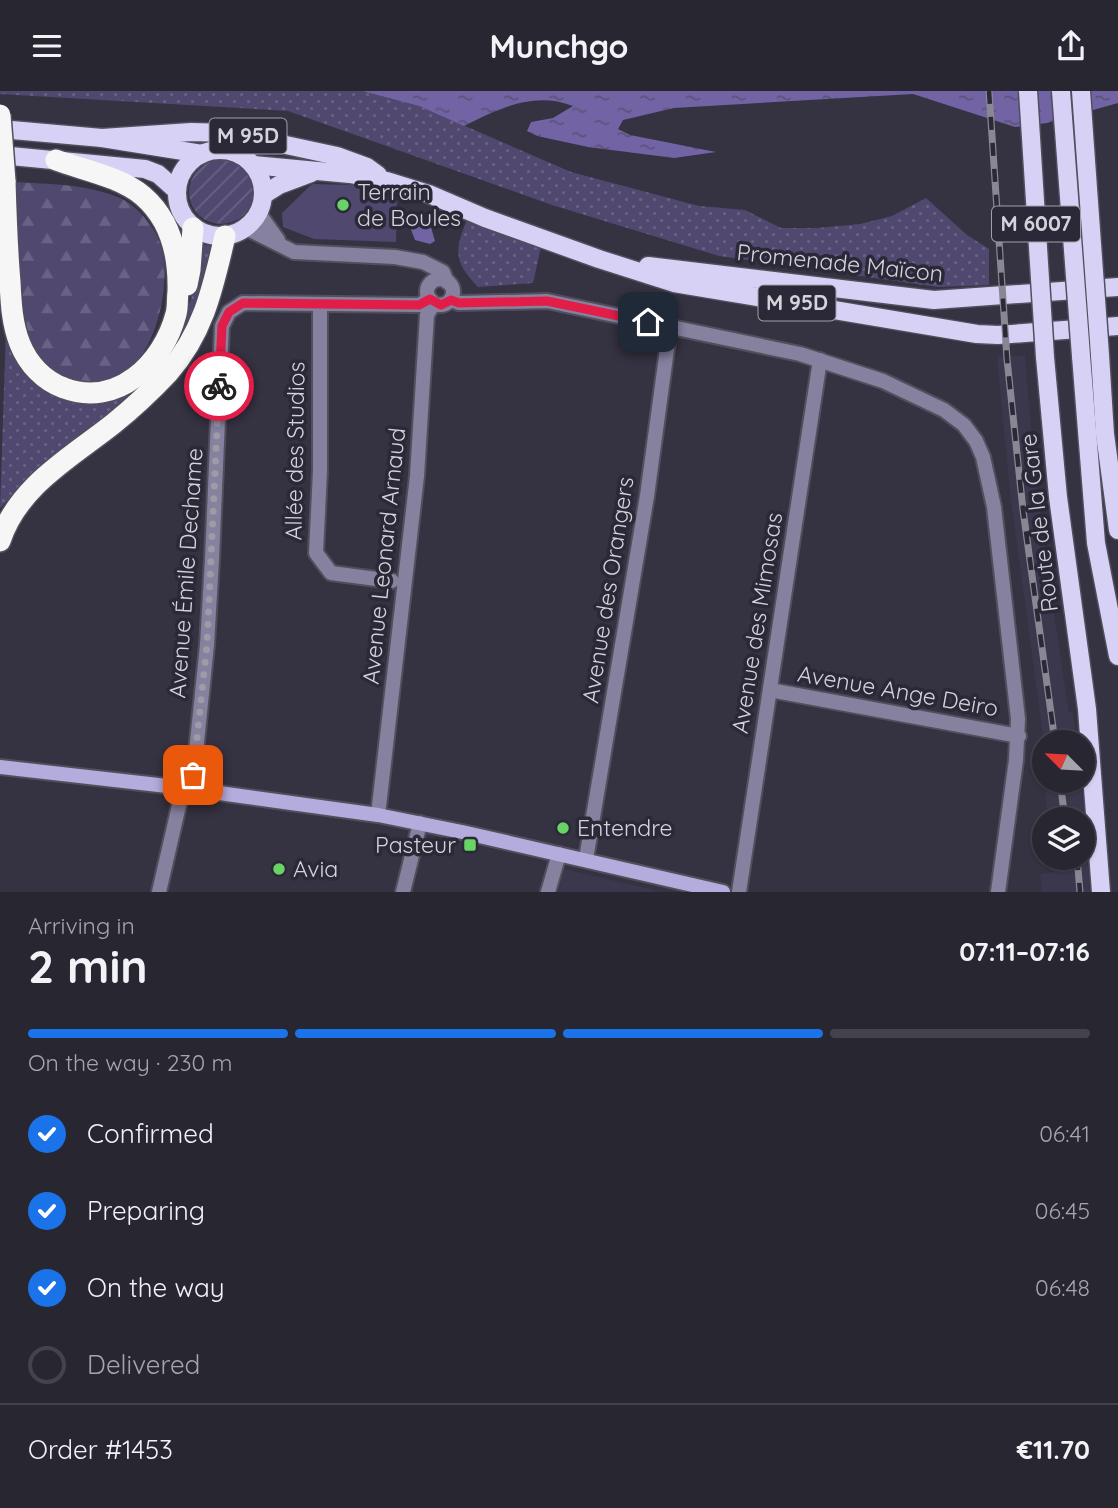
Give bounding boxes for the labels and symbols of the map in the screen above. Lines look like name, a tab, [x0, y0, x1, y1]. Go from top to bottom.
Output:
road number: M 95D	[210, 119, 286, 153]
place label: Terrain de Boules	[357, 177, 461, 232]
marker: Terrain de Boules	[335, 197, 351, 213]
road number: M 6007	[992, 207, 1080, 241]
street label: Promenade Maïcon	[735, 237, 945, 288]
road number: M 95D	[758, 285, 836, 321]
pin	[618, 292, 678, 352]
courier	[184, 351, 254, 421]
street label: Allée des Studios	[278, 361, 311, 541]
street label: Avenue Leonard Arnaud	[356, 426, 411, 686]
street label: Route de la Gare	[1013, 432, 1064, 614]
street label: Avenue Émile Dechame	[162, 447, 209, 699]
street label: Avenue des Orangers	[575, 475, 640, 705]
street label: Avenue des Mimosas	[725, 510, 788, 736]
street label: Avenue Ange Deiro	[796, 659, 1001, 722]
north arrow	[1032, 730, 1096, 793]
pin	[163, 745, 223, 805]
place label: Entendre	[577, 813, 673, 842]
marker: Entendre	[555, 820, 571, 836]
place label: Pasteur	[375, 830, 456, 859]
marker: Pasteur	[462, 837, 478, 853]
place label: Avia	[293, 854, 338, 883]
marker: Avia	[271, 861, 287, 877]

